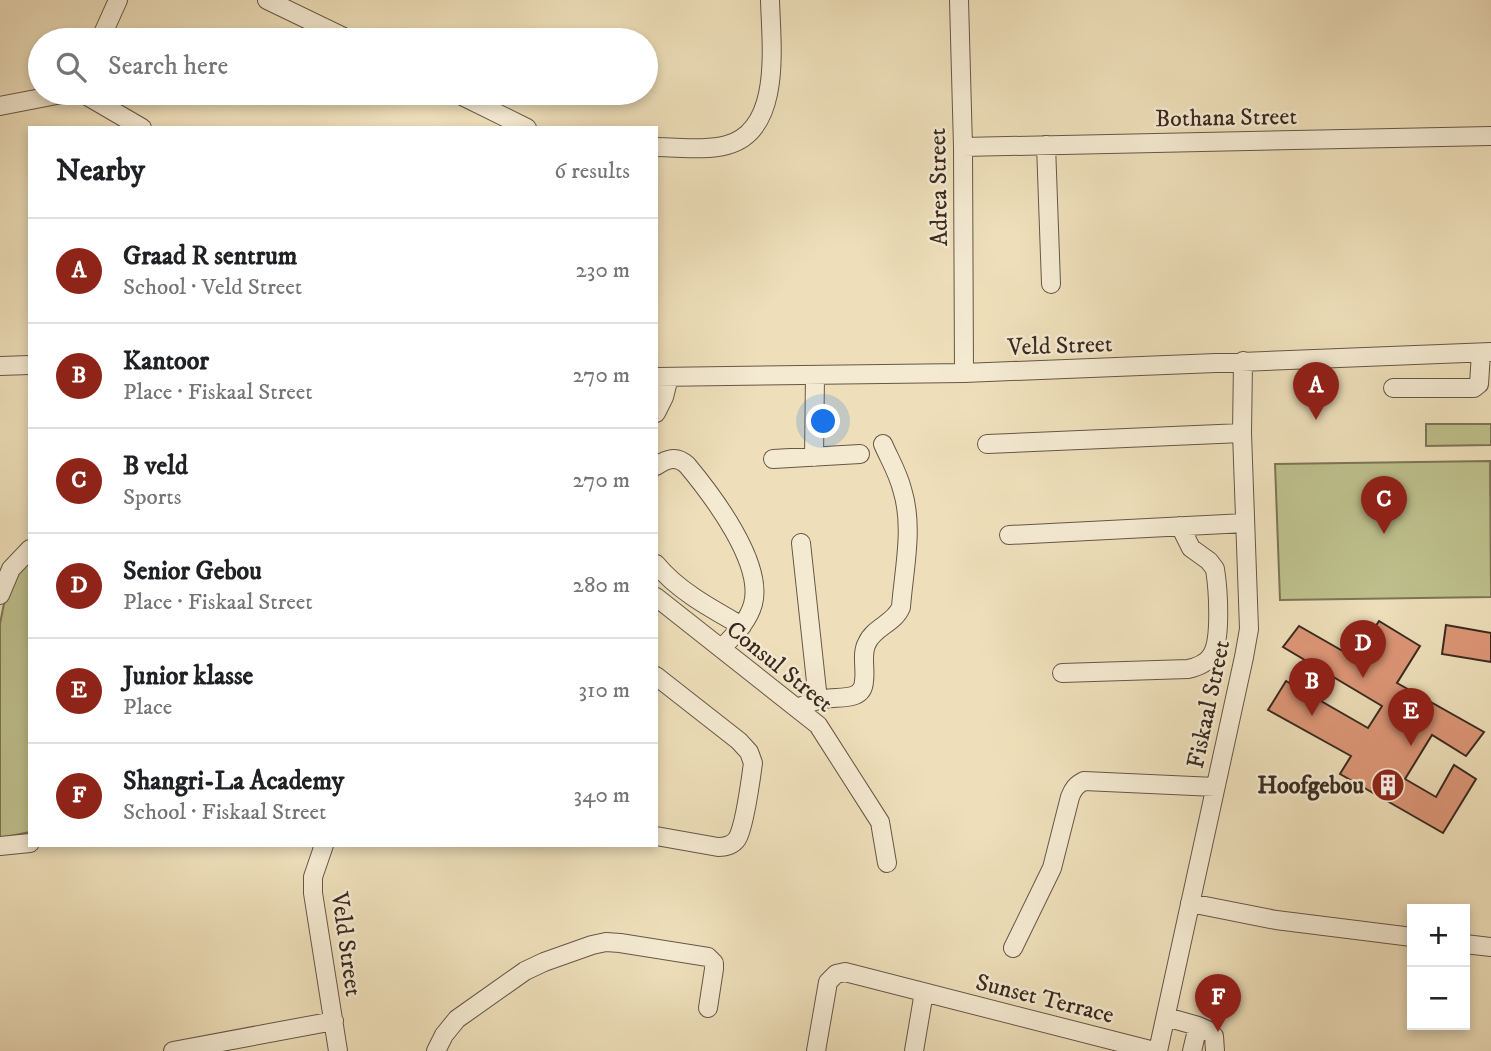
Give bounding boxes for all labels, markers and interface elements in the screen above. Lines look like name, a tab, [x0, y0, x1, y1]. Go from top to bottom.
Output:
search box	[28, 28, 658, 105]
icon: search	[52, 48, 90, 86]
text: Search here	[108, 50, 228, 83]
street label: Bothana Street	[1155, 102, 1298, 134]
street label: Adrea Street	[923, 127, 955, 246]
text: Nearby	[56, 153, 145, 190]
text: 6 results	[554, 157, 630, 186]
text: Graad R sentrum	[123, 240, 297, 273]
text: A	[72, 256, 86, 285]
text: 230 m	[576, 256, 630, 285]
text: School · Veld Street	[123, 273, 302, 302]
street label: Veld Street	[1006, 329, 1113, 363]
text: Kantoor	[123, 345, 209, 378]
text: B	[72, 361, 86, 390]
text: 270 m	[573, 361, 630, 390]
pin: A	[1293, 362, 1339, 420]
text: Place · Fiskaal Street	[123, 378, 313, 407]
your location	[806, 404, 840, 438]
text: B veld	[123, 450, 188, 483]
text: C	[71, 466, 87, 495]
text: 270 m	[573, 466, 630, 495]
pin: C	[1361, 476, 1407, 534]
text: Sports	[123, 483, 181, 512]
text: Senior Gebou	[123, 555, 262, 588]
text: D	[70, 571, 88, 600]
text: 280 m	[573, 571, 630, 600]
text: Place · Fiskaal Street	[123, 588, 313, 617]
street label: Consul Street	[720, 615, 839, 719]
pin: D	[1340, 620, 1386, 678]
street label: Fiskaal Street	[1181, 637, 1237, 771]
pin: B	[1289, 658, 1335, 716]
text: Junior klasse	[123, 660, 253, 693]
text: E	[71, 676, 87, 705]
text: 310 m	[578, 676, 630, 705]
pin: E	[1388, 688, 1434, 746]
text: Place	[123, 693, 172, 722]
text: Shangri-La Academy	[123, 765, 344, 798]
building icon: Hoofgebou	[1369, 766, 1407, 804]
place label: Hoofgebou	[1257, 771, 1364, 801]
text: F	[72, 781, 86, 810]
text: 340 m	[574, 781, 630, 810]
text: School · Fiskaal Street	[123, 798, 326, 827]
street label: Veld Street	[324, 889, 368, 999]
map controls	[1407, 904, 1470, 1030]
button: +	[1407, 904, 1470, 967]
street label: Sunset Terrace	[972, 967, 1117, 1031]
button: −	[1407, 967, 1470, 1030]
pin: F	[1195, 974, 1241, 1032]

